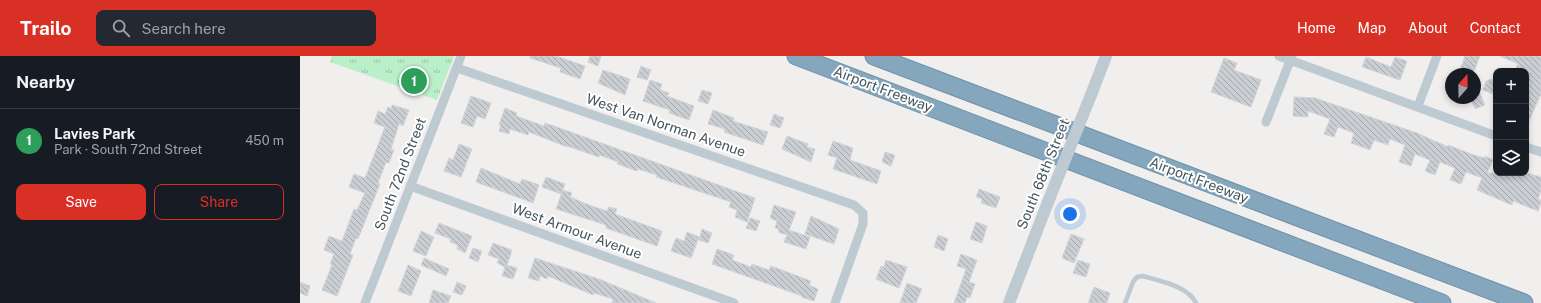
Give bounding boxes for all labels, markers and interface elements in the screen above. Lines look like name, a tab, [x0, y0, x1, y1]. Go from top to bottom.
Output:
search box	[96, 10, 376, 46]
text: Trailo	[20, 17, 72, 39]
icon: search	[110, 17, 132, 39]
text: Search here	[142, 20, 226, 37]
text: Home	[1297, 20, 1336, 36]
text: Map	[1358, 20, 1386, 36]
text: About	[1408, 20, 1448, 36]
text: Contact	[1470, 20, 1521, 36]
street label: Airport Freeway	[831, 63, 935, 115]
pin: 1	[401, 66, 427, 96]
north arrow	[1445, 68, 1481, 104]
map controls	[1493, 68, 1529, 176]
button: +	[1493, 68, 1529, 104]
text: Nearby	[16, 72, 75, 92]
street label: West Van Norman Avenue	[584, 90, 748, 160]
button: −	[1493, 104, 1529, 140]
street label: South 72nd Street	[371, 115, 429, 233]
street label: South 68th Street	[1014, 116, 1072, 232]
text: Lavies Park	[54, 125, 135, 142]
text: 1	[26, 133, 32, 148]
text: 450 m	[245, 133, 284, 148]
button: layers	[1493, 140, 1529, 176]
text: Park · South 72nd Street	[54, 142, 202, 157]
street label: Airport Freeway	[1147, 154, 1251, 206]
button: Save	[16, 184, 146, 220]
button: Share	[154, 184, 284, 220]
street label: West Armour Avenue	[510, 200, 644, 262]
your location	[1060, 204, 1080, 224]

